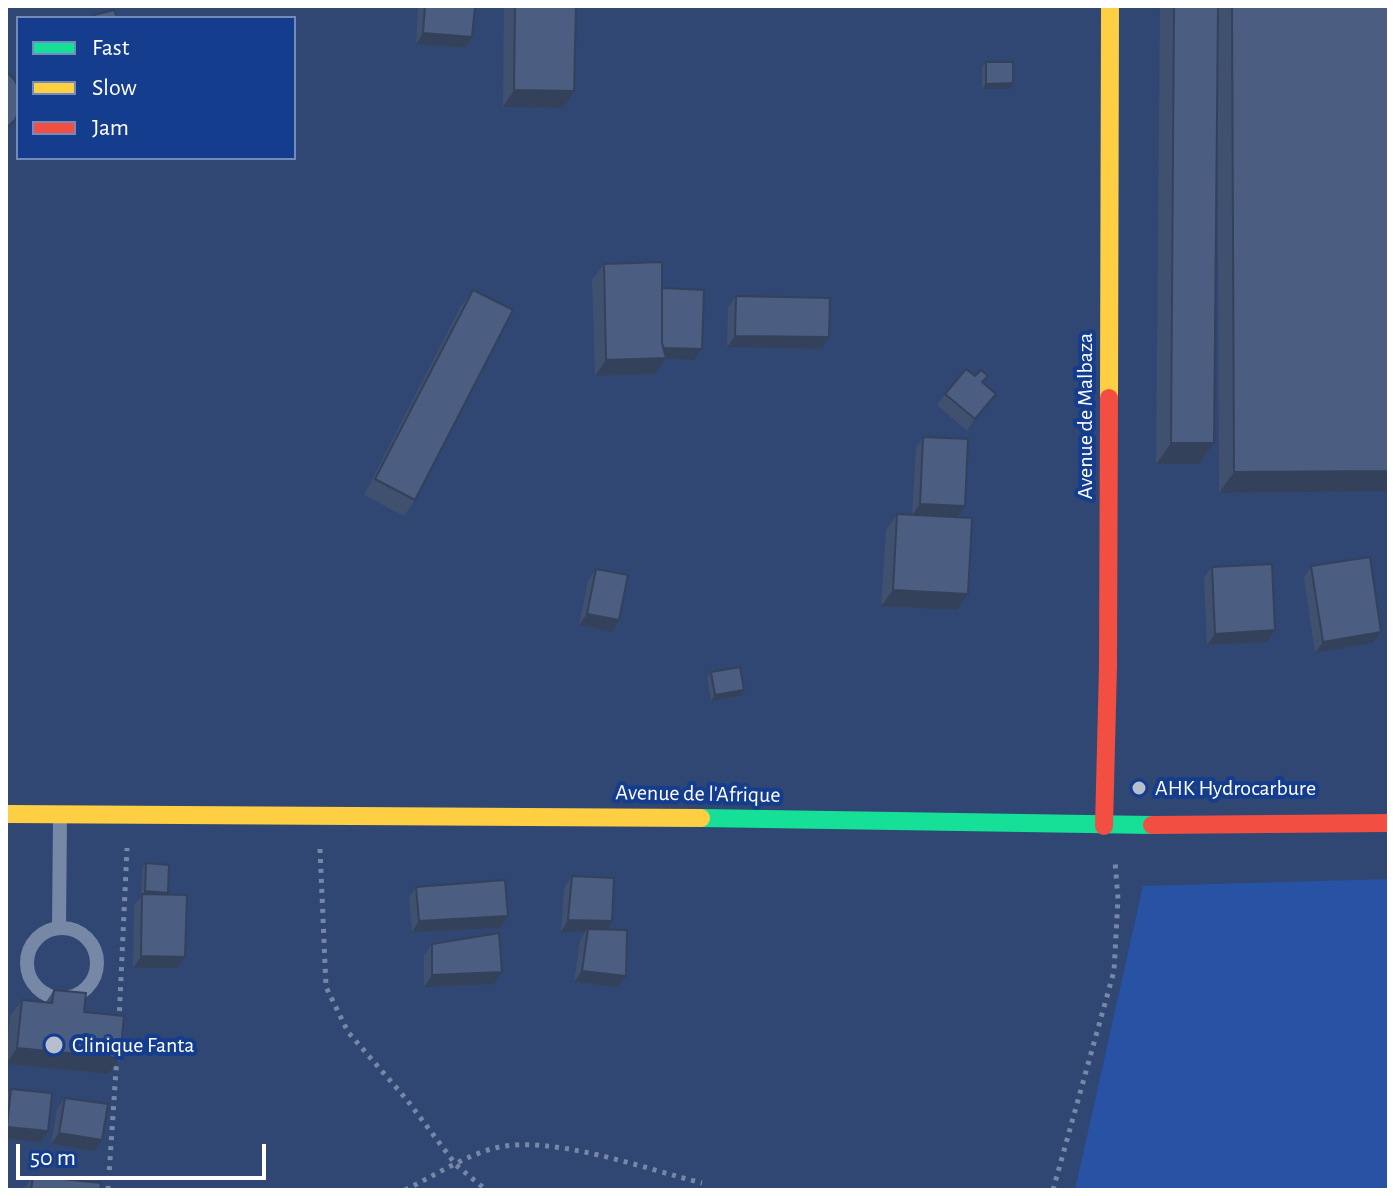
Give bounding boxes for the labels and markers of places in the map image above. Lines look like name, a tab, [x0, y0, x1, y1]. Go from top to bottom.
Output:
place label: AHK Hydrocarbure	[1155, 775, 1316, 801]
marker: AHK Hydrocarbure	[1130, 779, 1148, 797]
place label: Clinique Fanta	[72, 1032, 194, 1058]
marker: Clinique Fanta	[43, 1034, 65, 1056]

